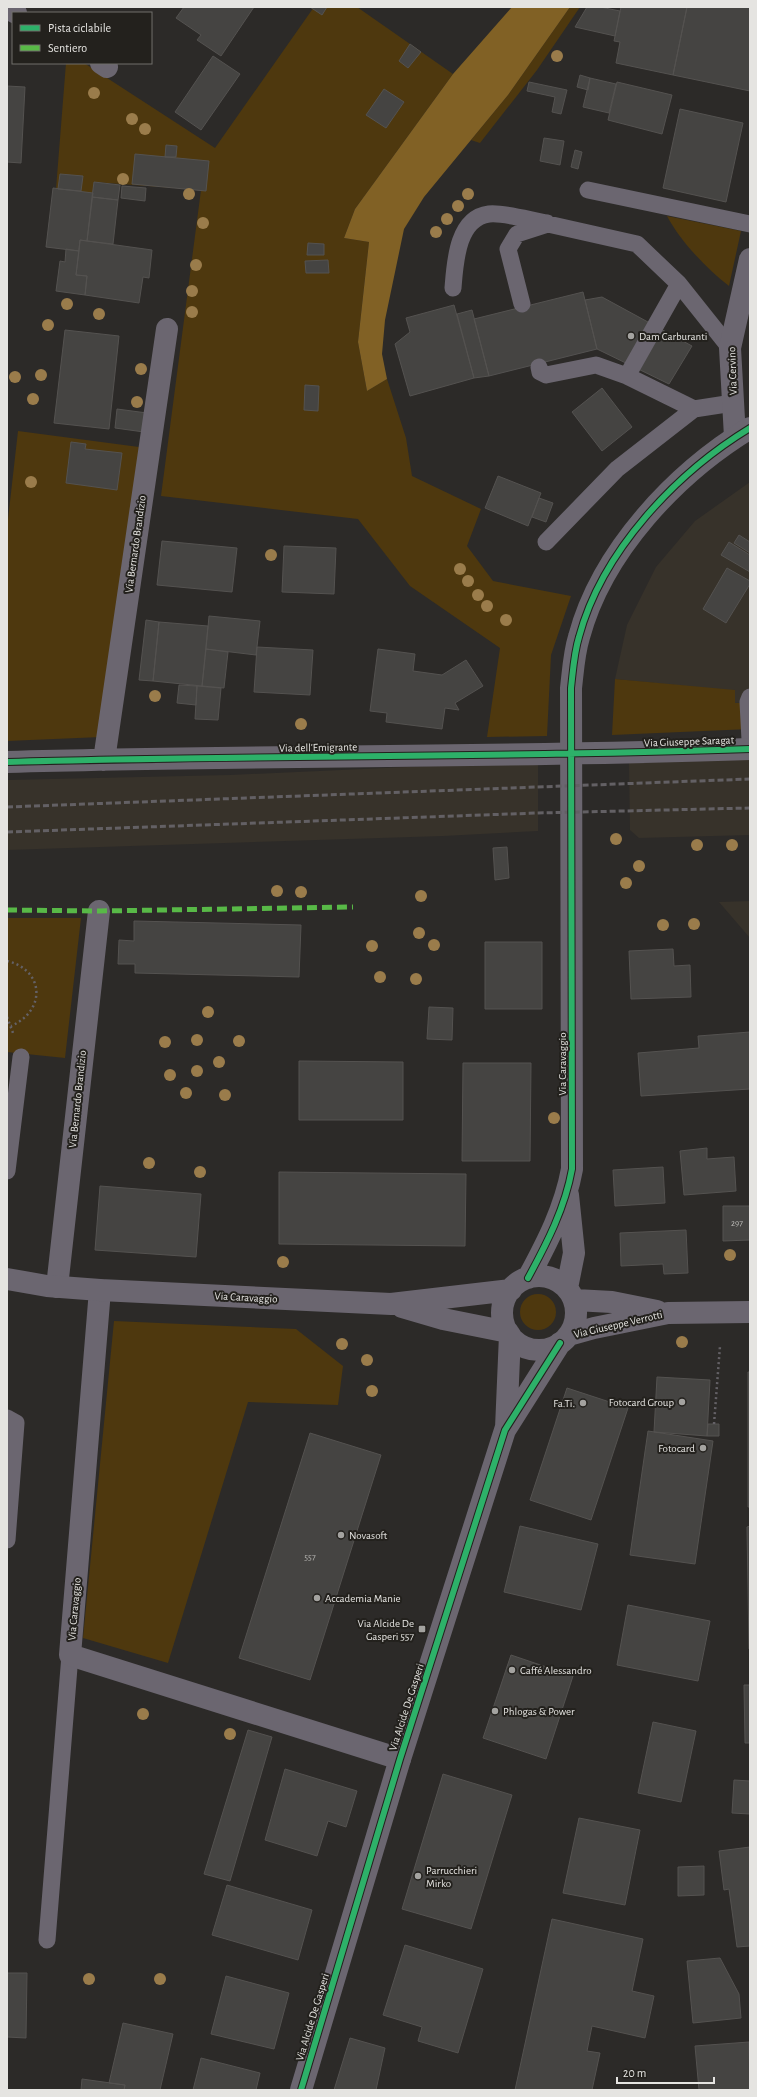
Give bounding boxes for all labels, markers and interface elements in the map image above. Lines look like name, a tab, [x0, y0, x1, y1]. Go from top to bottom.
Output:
legend	[12, 12, 152, 64]
text: Pista ciclabile	[48, 22, 111, 34]
text: Sentiero	[48, 42, 87, 54]
marker: Dam Carburanti	[626, 331, 636, 341]
place label: Dam Carburanti	[639, 331, 707, 342]
street label: Via Cervino	[726, 347, 739, 395]
street label: Via Bernardo Brandizio	[123, 495, 148, 593]
street label: Via Giuseppe Saragat	[644, 734, 735, 749]
street label: Via dell'Emigrante	[279, 741, 357, 754]
street label: Via Caravaggio	[557, 1032, 568, 1096]
street label: Via Bernardo Brandizio	[67, 1050, 88, 1148]
house number: 297	[731, 1219, 743, 1228]
street label: Via Caravaggio	[214, 1290, 278, 1305]
street label: Via Giuseppe Verrotti	[573, 1309, 664, 1340]
place label: Fotocard Group	[609, 1397, 674, 1408]
marker: Fotocard Group	[677, 1397, 687, 1407]
place label: Fa.Ti.	[553, 1398, 575, 1409]
marker: Fa.Ti.	[578, 1398, 588, 1408]
place label: Fotocard	[658, 1443, 695, 1454]
marker: Fotocard	[698, 1443, 708, 1453]
marker: Novasoft	[336, 1530, 346, 1540]
place label: Novasoft	[349, 1530, 388, 1541]
house number: 557	[304, 1553, 316, 1562]
street label: Via Caravaggio	[66, 1577, 83, 1641]
marker: Accademia Manie	[312, 1593, 322, 1603]
place label: Accademia Manie	[325, 1593, 401, 1604]
place label: Via Alcide De Gasperi 557	[358, 1618, 414, 1642]
marker: Via Alcide De Gasperi 557	[417, 1624, 427, 1634]
street label: Via Alcide De Gasperi	[387, 1662, 426, 1752]
marker: Caffé Alessandro	[507, 1665, 517, 1675]
place label: Caffé Alessandro	[520, 1665, 592, 1676]
marker: Phlogas & Power	[490, 1706, 500, 1716]
place label: Phlogas & Power	[503, 1706, 575, 1717]
place label: Parrucchieri Mirko	[426, 1865, 477, 1889]
marker: Parrucchieri Mirko	[413, 1871, 423, 1881]
street label: Via Alcide De Gasperi	[294, 1972, 331, 2062]
scale bar	[617, 2059, 714, 2085]
text: 20 m	[623, 2067, 646, 2079]

